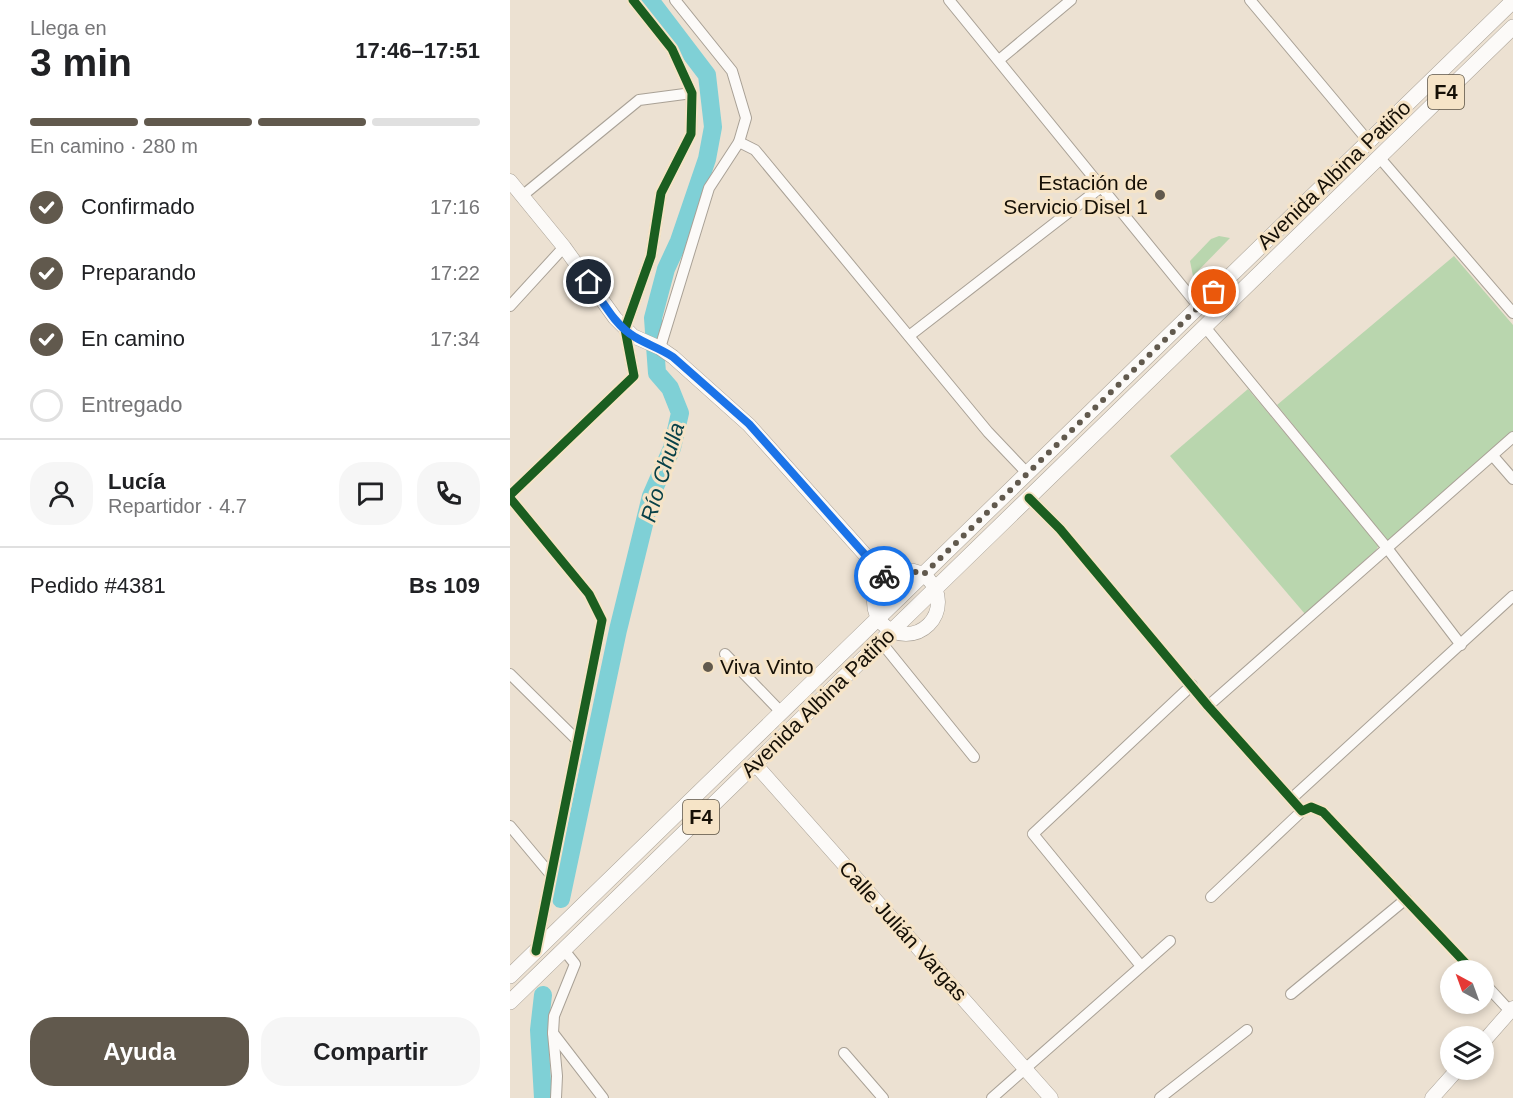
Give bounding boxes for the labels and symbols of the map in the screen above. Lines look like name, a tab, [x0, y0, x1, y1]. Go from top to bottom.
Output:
road number: F4	[1428, 75, 1464, 109]
street label: Avenida Albina Patiño	[1252, 96, 1415, 254]
place label: Estación de Servicio Disel 1	[1003, 171, 1148, 218]
marker: Estación de Servicio Disel 1	[1153, 188, 1167, 202]
pin	[563, 256, 614, 307]
pin	[1188, 266, 1239, 317]
water label: Río Chulla	[636, 419, 689, 525]
courier	[854, 546, 914, 606]
street label: Avenida Albina Patiño	[736, 624, 899, 782]
place label: Viva Vinto	[720, 655, 814, 678]
marker: Viva Vinto	[701, 660, 715, 674]
road number: F4	[683, 800, 719, 834]
street label: Calle Julián Vargas	[835, 856, 972, 1005]
north arrow	[1440, 960, 1494, 1014]

